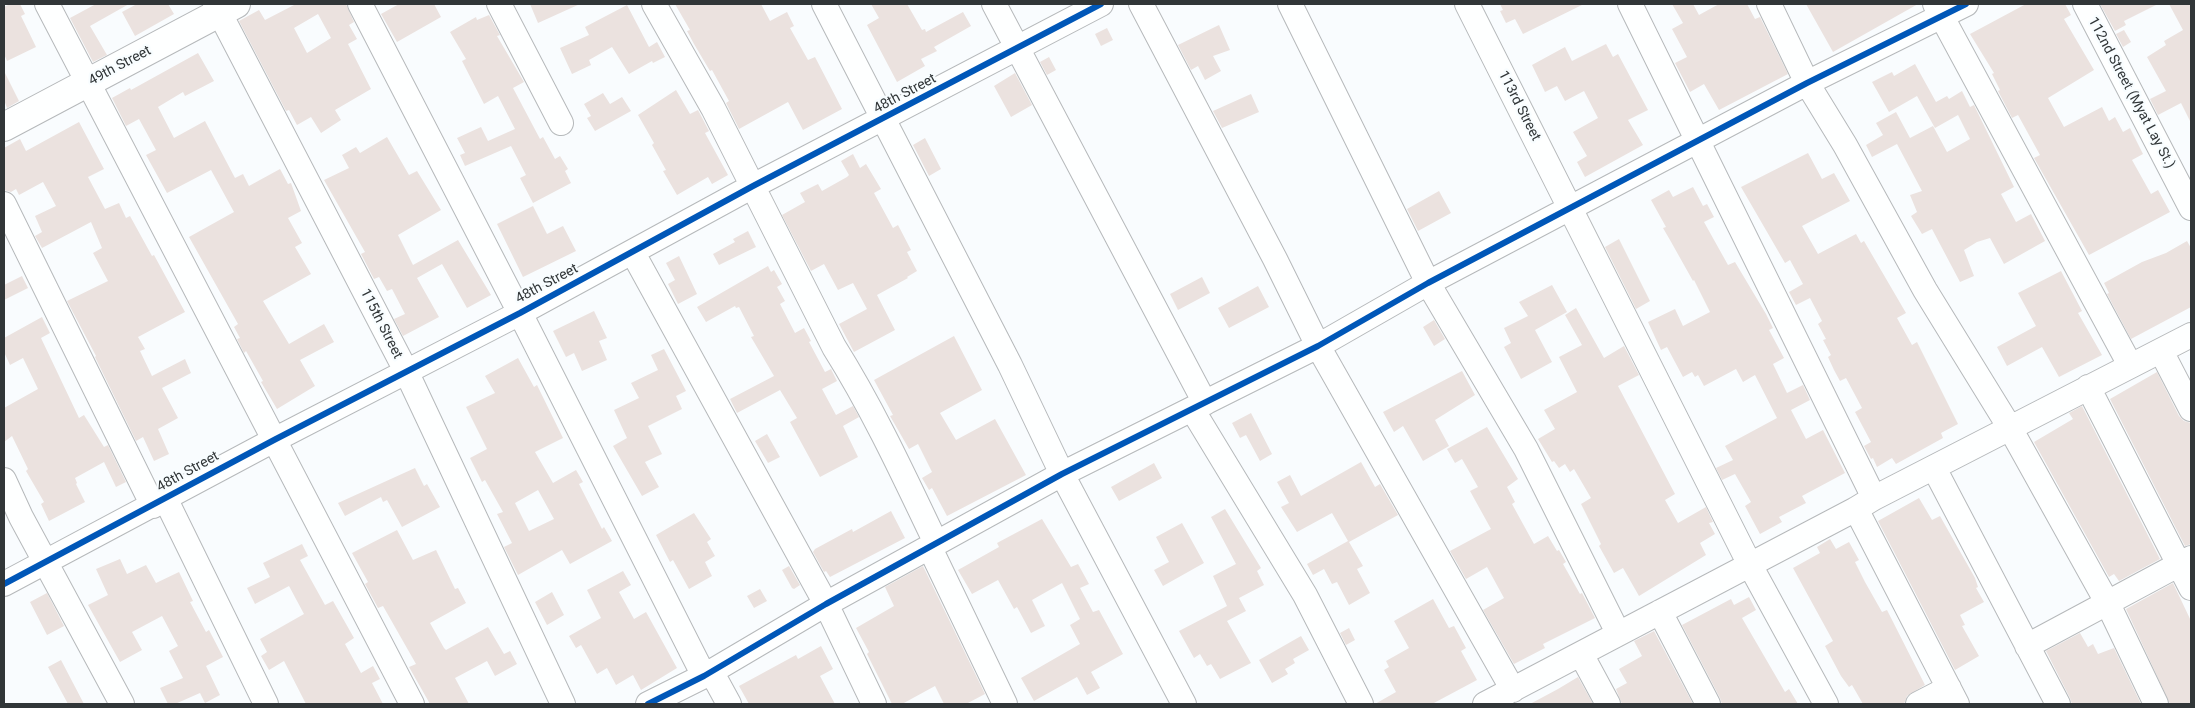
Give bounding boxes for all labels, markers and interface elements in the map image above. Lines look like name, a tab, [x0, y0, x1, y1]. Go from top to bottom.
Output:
street label: 112nd Street (Myat Lay St.)	[2084, 14, 2178, 172]
street label: 49th Street	[86, 43, 154, 89]
street label: 113rd Street	[1494, 68, 1544, 144]
street label: 48th Street	[871, 71, 939, 117]
street label: 48th Street	[513, 261, 581, 307]
street label: 115th Street	[356, 286, 406, 362]
street label: 48th Street	[154, 448, 222, 496]

